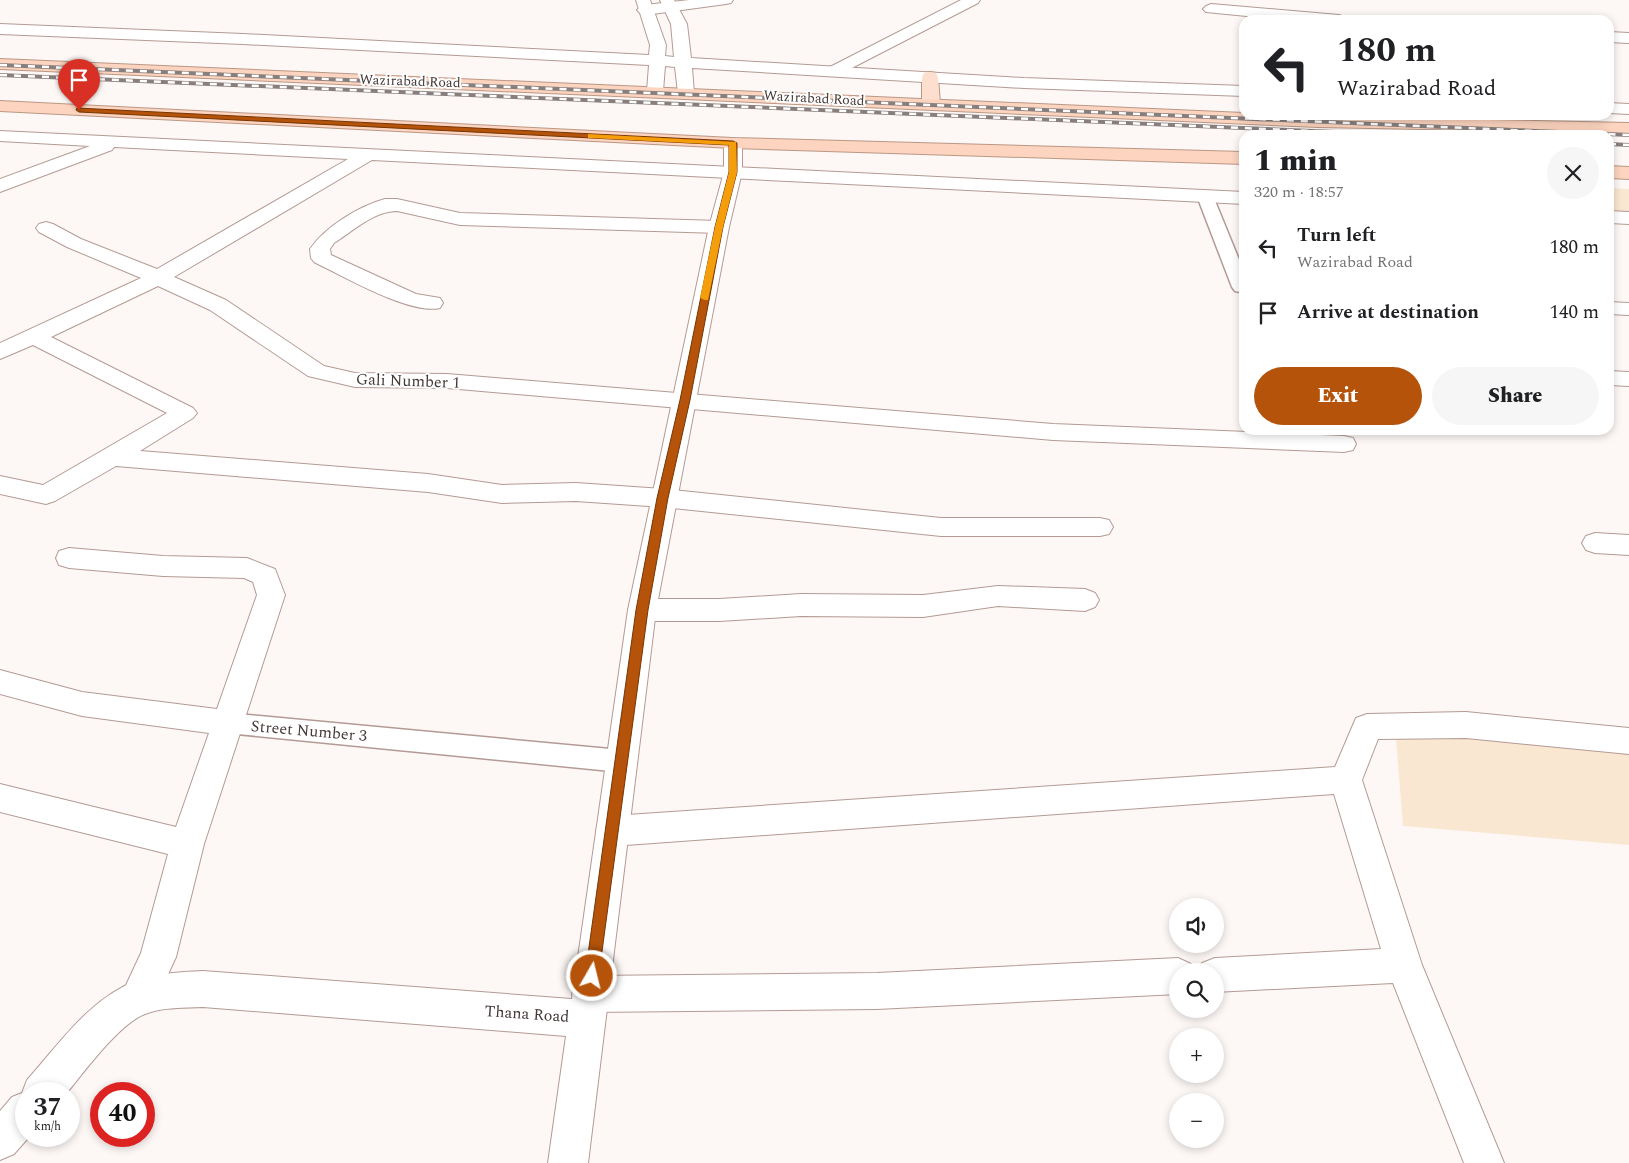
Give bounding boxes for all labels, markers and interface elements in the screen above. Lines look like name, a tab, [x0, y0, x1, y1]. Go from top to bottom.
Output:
text: 180 m	[1337, 24, 1436, 77]
icon: left	[1254, 35, 1319, 100]
pin	[58, 59, 100, 110]
icon: arrive	[65, 66, 93, 94]
street label: Wazirabad Road	[359, 69, 461, 93]
text: Wazirabad Road	[1337, 72, 1496, 105]
street label: Wazirabad Road	[763, 85, 865, 111]
text: 1 min	[1254, 138, 1337, 184]
button: close	[1547, 147, 1599, 199]
text: 320 m · 18:57	[1254, 180, 1344, 204]
text: Turn left	[1297, 221, 1376, 250]
text: 180 m	[1549, 233, 1599, 262]
icon: left	[1254, 234, 1282, 262]
text: Wazirabad Road	[1297, 250, 1413, 274]
text: Arrive at destination	[1297, 298, 1479, 327]
text: 140 m	[1549, 298, 1599, 327]
icon: arrive	[1254, 299, 1282, 327]
street label: Gali Number 1	[355, 367, 461, 395]
button: Exit	[1254, 367, 1422, 425]
button: Share	[1432, 367, 1599, 425]
street label: Street Number 3	[250, 714, 368, 748]
map controls	[1169, 898, 1224, 1148]
button: sound	[1169, 898, 1224, 953]
position arrow	[565, 949, 617, 1001]
button: search	[1169, 963, 1224, 1018]
street label: Thana Road	[484, 999, 570, 1029]
button: +	[1169, 1028, 1224, 1083]
speed limit sign: 40	[90, 1082, 155, 1147]
text: 37	[33, 1089, 62, 1127]
button: −	[1169, 1093, 1224, 1148]
text: km/h	[34, 1117, 61, 1136]

